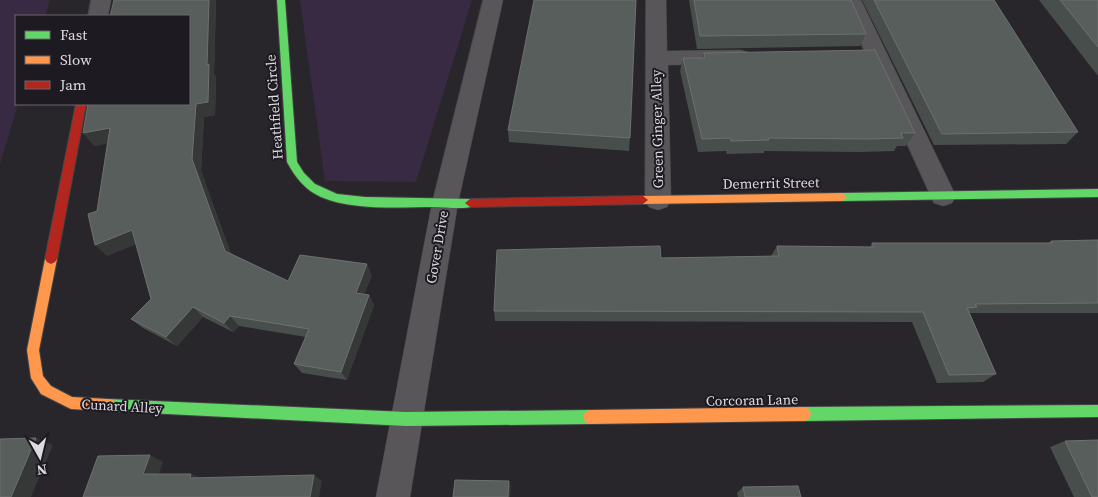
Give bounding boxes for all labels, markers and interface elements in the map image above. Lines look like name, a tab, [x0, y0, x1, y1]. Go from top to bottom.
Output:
legend	[15, 15, 190, 105]
text: Fast	[60, 24, 87, 45]
text: Slow	[60, 49, 92, 70]
street label: Heathfield Circle	[260, 54, 288, 160]
street label: Green Ginger Alley	[646, 69, 668, 189]
text: Jam	[59, 74, 87, 95]
street label: Demerrit Street	[722, 172, 820, 194]
street label: Gover Drive	[421, 209, 453, 285]
street label: Corcoran Lane	[706, 389, 798, 411]
street label: Cunard Alley	[81, 394, 164, 418]
north arrow	[15, 432, 65, 482]
text: N	[35, 459, 48, 480]

